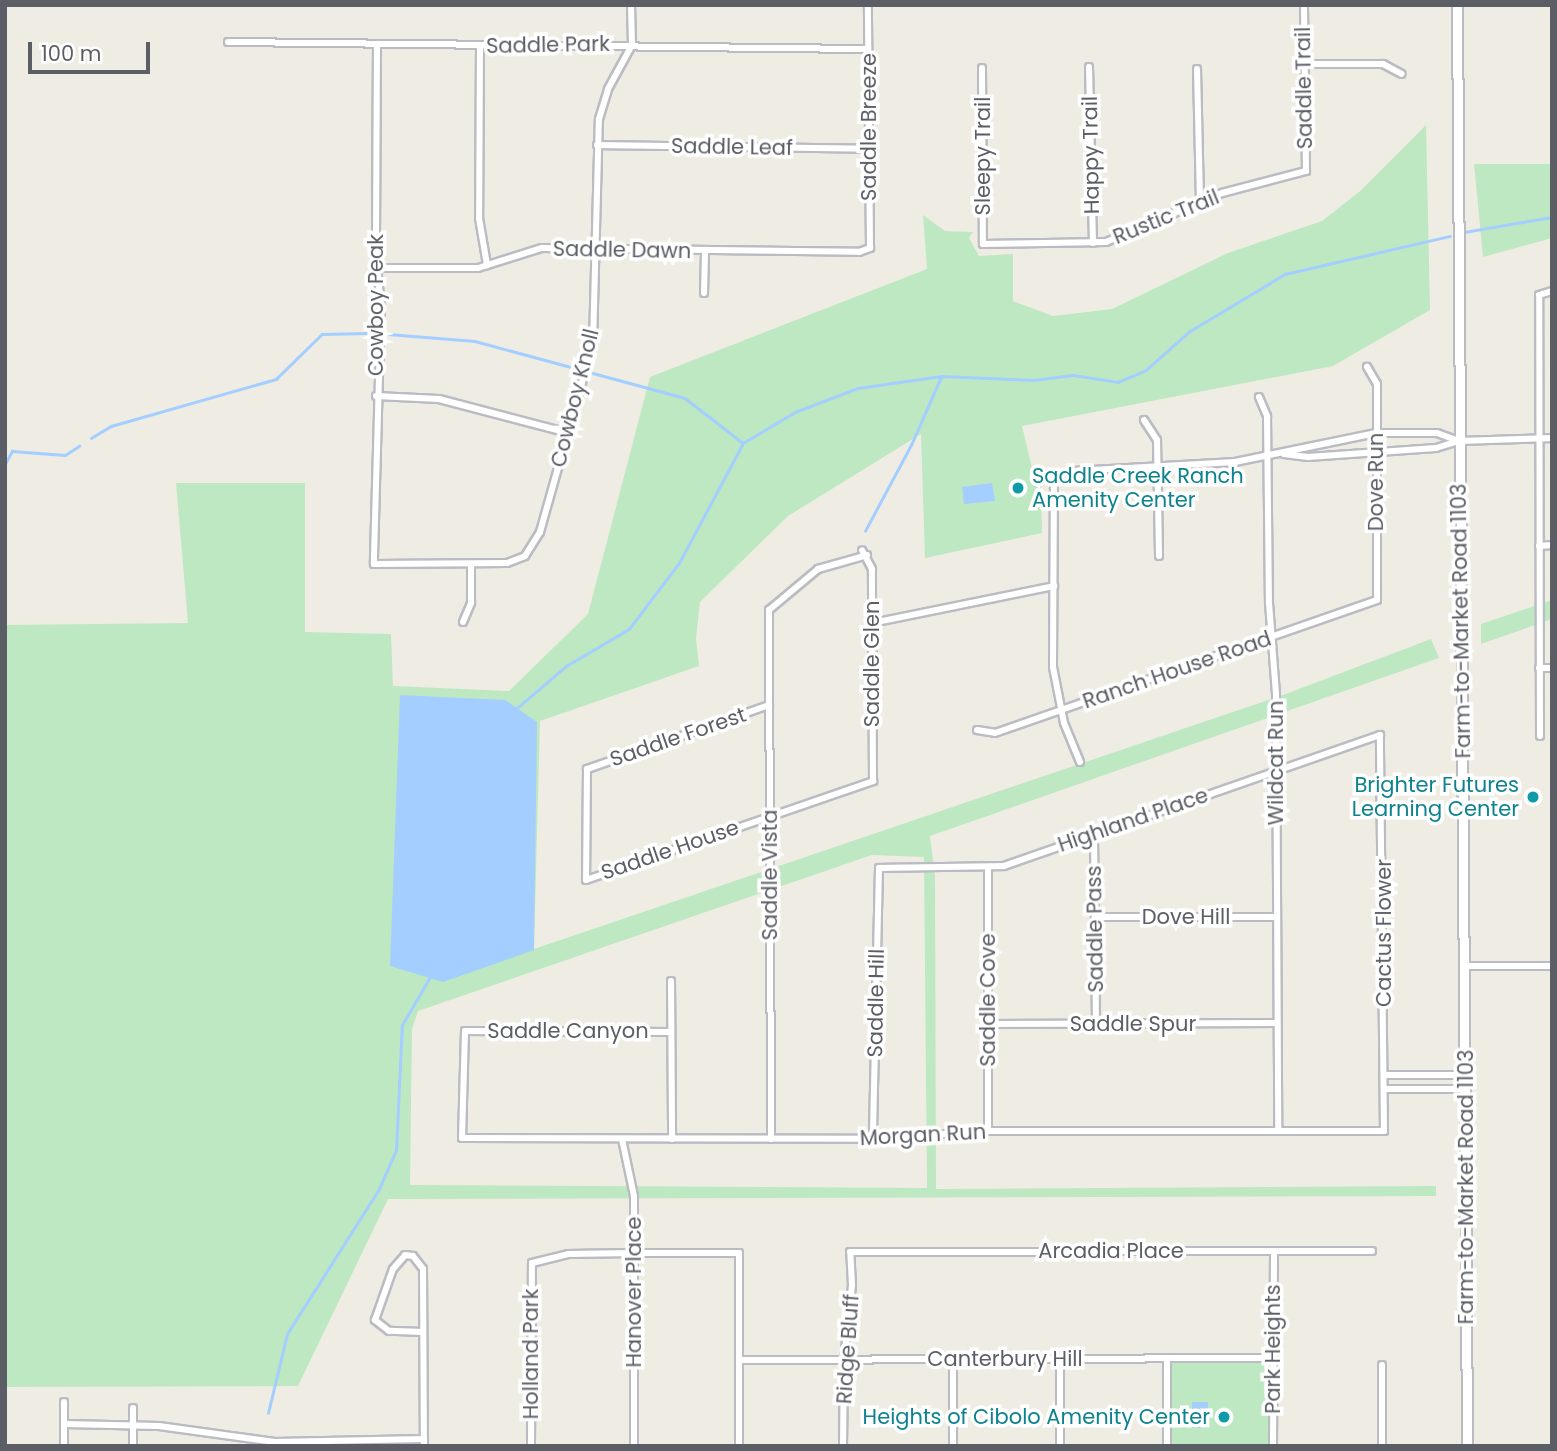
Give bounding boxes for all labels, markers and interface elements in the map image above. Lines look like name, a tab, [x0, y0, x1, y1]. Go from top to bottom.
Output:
street label: Saddle Trail	[1290, 27, 1318, 149]
scale bar	[32, 28, 154, 72]
street label: Saddle Park	[486, 31, 610, 59]
text: 100 m	[41, 39, 101, 68]
street label: Saddle Breeze	[856, 53, 882, 201]
street label: Happy Trail	[1077, 96, 1105, 214]
street label: Sleepy Trail	[970, 97, 996, 215]
street label: Saddle Leaf	[671, 133, 793, 161]
street label: Rustic Trail	[1109, 184, 1223, 250]
street label: Cowboy Peak	[363, 234, 389, 376]
street label: Saddle Dawn	[553, 236, 691, 264]
street label: Cowboy Knoll	[546, 326, 604, 470]
street label: Dove Run	[1363, 433, 1389, 531]
place label: Saddle Creek Ranch Amenity Center	[1032, 463, 1244, 513]
marker: Saddle Creek Ranch Amenity Center	[1010, 480, 1026, 496]
street label: Farm-to-Market Road 1103	[1446, 483, 1476, 759]
street label: Saddle Glen	[859, 601, 885, 727]
street label: Ranch House Road	[1079, 626, 1275, 714]
street label: Wildcat Run	[1263, 701, 1289, 825]
street label: Saddle Forest	[607, 702, 749, 772]
place label: Brighter Futures Learning Center	[1352, 772, 1519, 822]
street label: Highland Place	[1055, 782, 1211, 858]
marker: Brighter Futures Learning Center	[1525, 789, 1541, 805]
street label: Saddle Vista	[757, 810, 783, 940]
street label: Saddle House	[598, 815, 742, 885]
street label: Cactus Flower	[1371, 859, 1397, 1007]
street label: Saddle Pass	[1081, 865, 1109, 993]
street label: Dove Hill	[1142, 904, 1230, 930]
street label: Saddle Cove	[975, 933, 1001, 1067]
street label: Saddle Hill	[862, 948, 890, 1058]
street label: Saddle Spur	[1070, 1011, 1196, 1037]
street label: Saddle Canyon	[487, 1018, 649, 1044]
street label: Farm-to-Market Road 1103	[1453, 1050, 1479, 1324]
street label: Morgan Run	[859, 1119, 987, 1151]
street label: Hanover Place	[621, 1216, 647, 1368]
street label: Arcadia Place	[1038, 1238, 1184, 1264]
street label: Park Heights	[1260, 1284, 1286, 1414]
street label: Holland Park	[518, 1289, 544, 1419]
street label: Ridge Bluff	[832, 1293, 864, 1405]
street label: Canterbury Hill	[927, 1346, 1083, 1372]
place label: Heights of Cibolo Amenity Center	[863, 1404, 1210, 1430]
marker: Heights of Cibolo Amenity Center	[1216, 1409, 1232, 1425]

